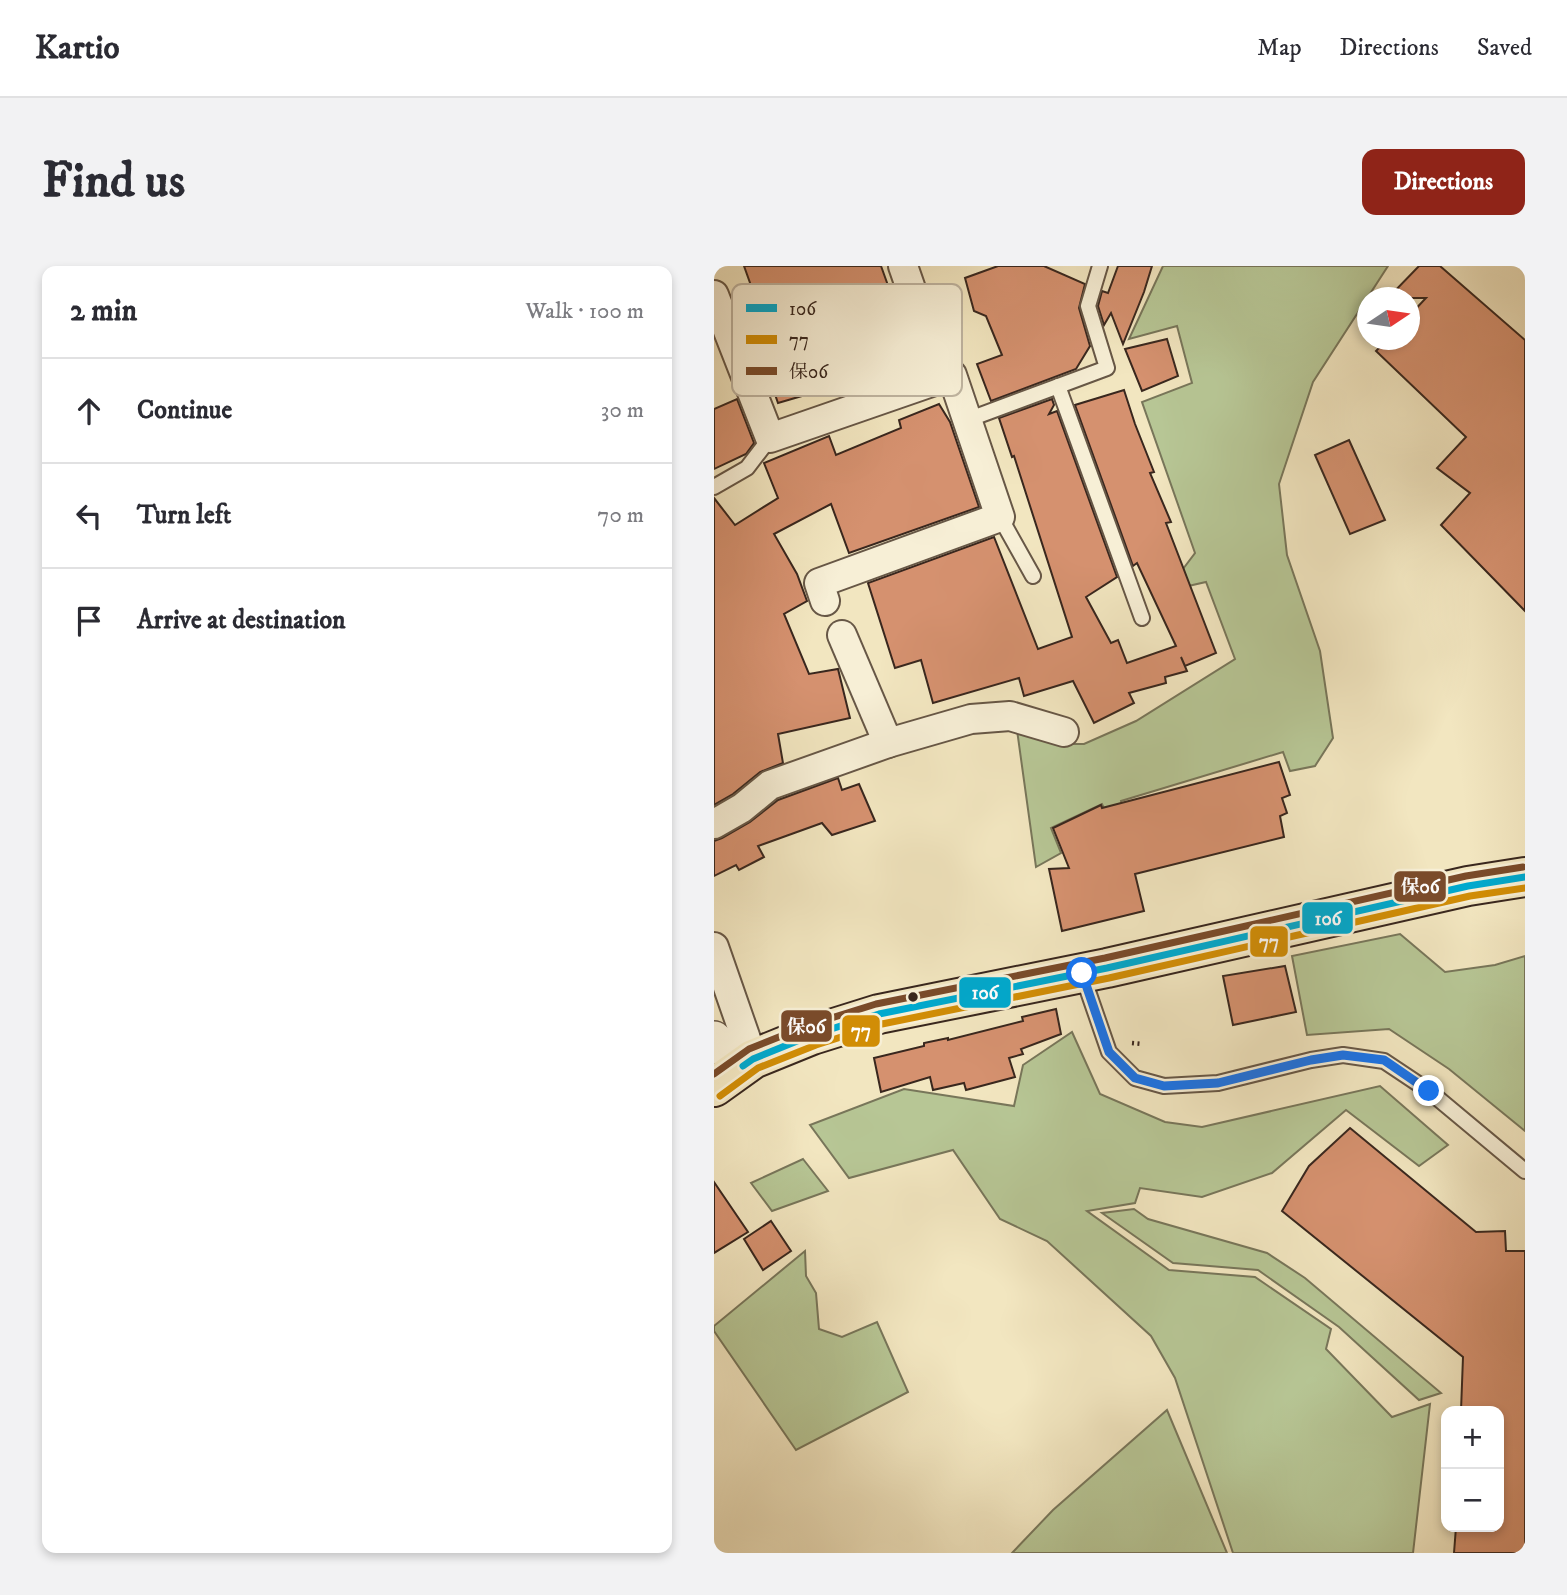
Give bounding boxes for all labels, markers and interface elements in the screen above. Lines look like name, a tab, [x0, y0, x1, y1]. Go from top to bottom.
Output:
text: Kartio	[35, 28, 120, 69]
text: Map	[1257, 33, 1302, 63]
text: Directions	[1340, 33, 1439, 63]
text: Saved	[1477, 33, 1532, 63]
button: Directions	[1362, 149, 1525, 215]
text: Find us	[42, 151, 185, 213]
legend	[732, 284, 962, 396]
north arrow	[1357, 287, 1420, 350]
text: 2 min	[70, 293, 137, 330]
text: Walk · 100 m	[525, 297, 644, 326]
text: 106	[789, 298, 817, 321]
text: 77	[789, 329, 809, 352]
text: 保06	[789, 361, 829, 384]
icon: ahead	[70, 392, 108, 430]
text: Continue	[137, 394, 232, 427]
text: 30 m	[601, 396, 644, 425]
icon: left	[70, 497, 108, 535]
text: Turn left	[137, 499, 231, 532]
text: 70 m	[597, 501, 644, 530]
icon: arrive	[70, 602, 108, 640]
text: Arrive at destination	[137, 604, 346, 637]
line badge: 保06	[1393, 870, 1447, 903]
text: 保06	[1400, 876, 1441, 899]
line badge: 106	[1301, 901, 1354, 935]
text: 106	[1314, 908, 1343, 931]
line badge: 77	[1249, 925, 1289, 958]
text: 77	[1259, 931, 1279, 954]
route start	[1066, 957, 1097, 988]
line badge: 106	[958, 976, 1012, 1009]
text: 106	[971, 982, 1000, 1005]
unlabelled marker	[906, 990, 920, 1004]
line badge: 保06	[780, 1009, 833, 1043]
line badge: 77	[841, 1014, 881, 1048]
text: 保06	[786, 1016, 827, 1039]
text: 77	[851, 1020, 871, 1043]
route end	[1413, 1075, 1444, 1106]
map controls	[1441, 1406, 1504, 1532]
button: +	[1441, 1406, 1504, 1469]
button: −	[1441, 1469, 1504, 1532]

